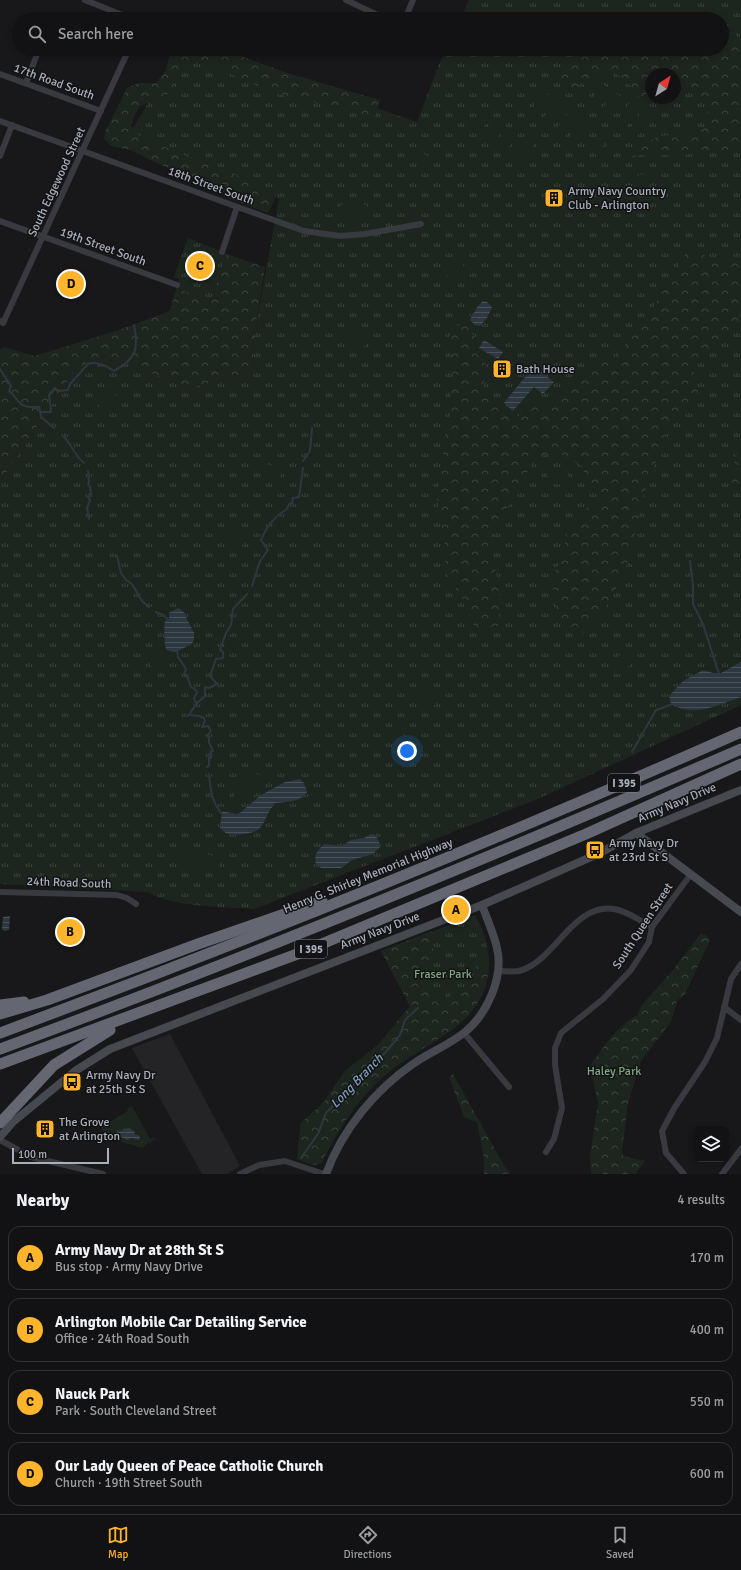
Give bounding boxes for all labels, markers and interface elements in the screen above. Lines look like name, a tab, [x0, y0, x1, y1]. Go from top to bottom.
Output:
search box	[12, 12, 729, 56]
icon: search	[26, 23, 48, 45]
text: Search here	[58, 25, 134, 43]
street label: 17th Road South	[12, 60, 96, 104]
north arrow	[645, 68, 681, 104]
street label: South Edgewood Street	[25, 125, 89, 239]
street label: 18th Street South	[166, 163, 256, 209]
place label: Army Navy Country Club - Arlington	[568, 184, 667, 213]
building icon: Army Navy Country Club - Arlington	[543, 187, 565, 209]
street label: 19th Street South	[58, 224, 148, 270]
pin: C	[187, 251, 213, 281]
pin: D	[58, 269, 84, 299]
building icon: Bath House	[491, 358, 513, 380]
place label: Bath House	[516, 362, 575, 377]
your location	[397, 741, 417, 761]
road number: I 395	[608, 774, 640, 792]
street label: Army Navy Drive	[635, 780, 719, 826]
street label: Henry G. Shirley Memorial Highway	[281, 835, 455, 917]
place label: Army Navy Dr at 23rd St S	[609, 836, 679, 865]
bus stop icon: Army Navy Dr at 23rd St S	[584, 839, 606, 861]
street label: 24th Road South	[26, 874, 112, 892]
street label: South Queen Street	[610, 880, 676, 972]
pin: A	[443, 895, 469, 925]
street label: Army Navy Drive	[338, 909, 422, 953]
pin: B	[57, 917, 83, 947]
road number: I 395	[295, 940, 327, 958]
park label: Fraser Park	[414, 967, 472, 982]
water label: Long Branch	[327, 1050, 387, 1111]
park label: Haley Park	[587, 1064, 641, 1079]
place label: Army Navy Dr at 25th St S	[86, 1068, 156, 1097]
bus stop icon: Army Navy Dr at 25th St S	[61, 1071, 83, 1093]
place label: The Grove at Arlington	[59, 1115, 120, 1144]
building icon: The Grove at Arlington	[34, 1118, 56, 1140]
map controls	[693, 1126, 729, 1162]
button: layers	[693, 1126, 729, 1162]
scale bar	[12, 1146, 109, 1165]
text: 100 m	[18, 1148, 47, 1161]
text: Nearby	[16, 1190, 69, 1211]
text: 4 results	[677, 1192, 725, 1208]
text: Army Navy Dr at 28th St S	[55, 1241, 224, 1259]
text: A	[26, 1250, 34, 1266]
text: 170 m	[690, 1250, 724, 1266]
text: Bus stop · Army Navy Drive	[55, 1259, 203, 1275]
text: Arlington Mobile Car Detailing Service	[55, 1313, 307, 1331]
text: B	[26, 1322, 34, 1338]
text: 400 m	[690, 1322, 724, 1338]
text: Office · 24th Road South	[55, 1331, 189, 1347]
text: Nauck Park	[55, 1385, 130, 1403]
text: C	[26, 1394, 34, 1410]
text: 550 m	[690, 1394, 724, 1410]
text: Park · South Cleveland Street	[55, 1403, 217, 1419]
text: Our Lady Queen of Peace Catholic Church	[55, 1457, 324, 1475]
text: D	[26, 1466, 34, 1482]
text: 600 m	[690, 1466, 724, 1482]
text: Church · 19th Street South	[55, 1475, 202, 1491]
tab: Map	[107, 1524, 129, 1561]
tab: Directions	[344, 1524, 392, 1561]
tab: Saved	[606, 1524, 634, 1561]

